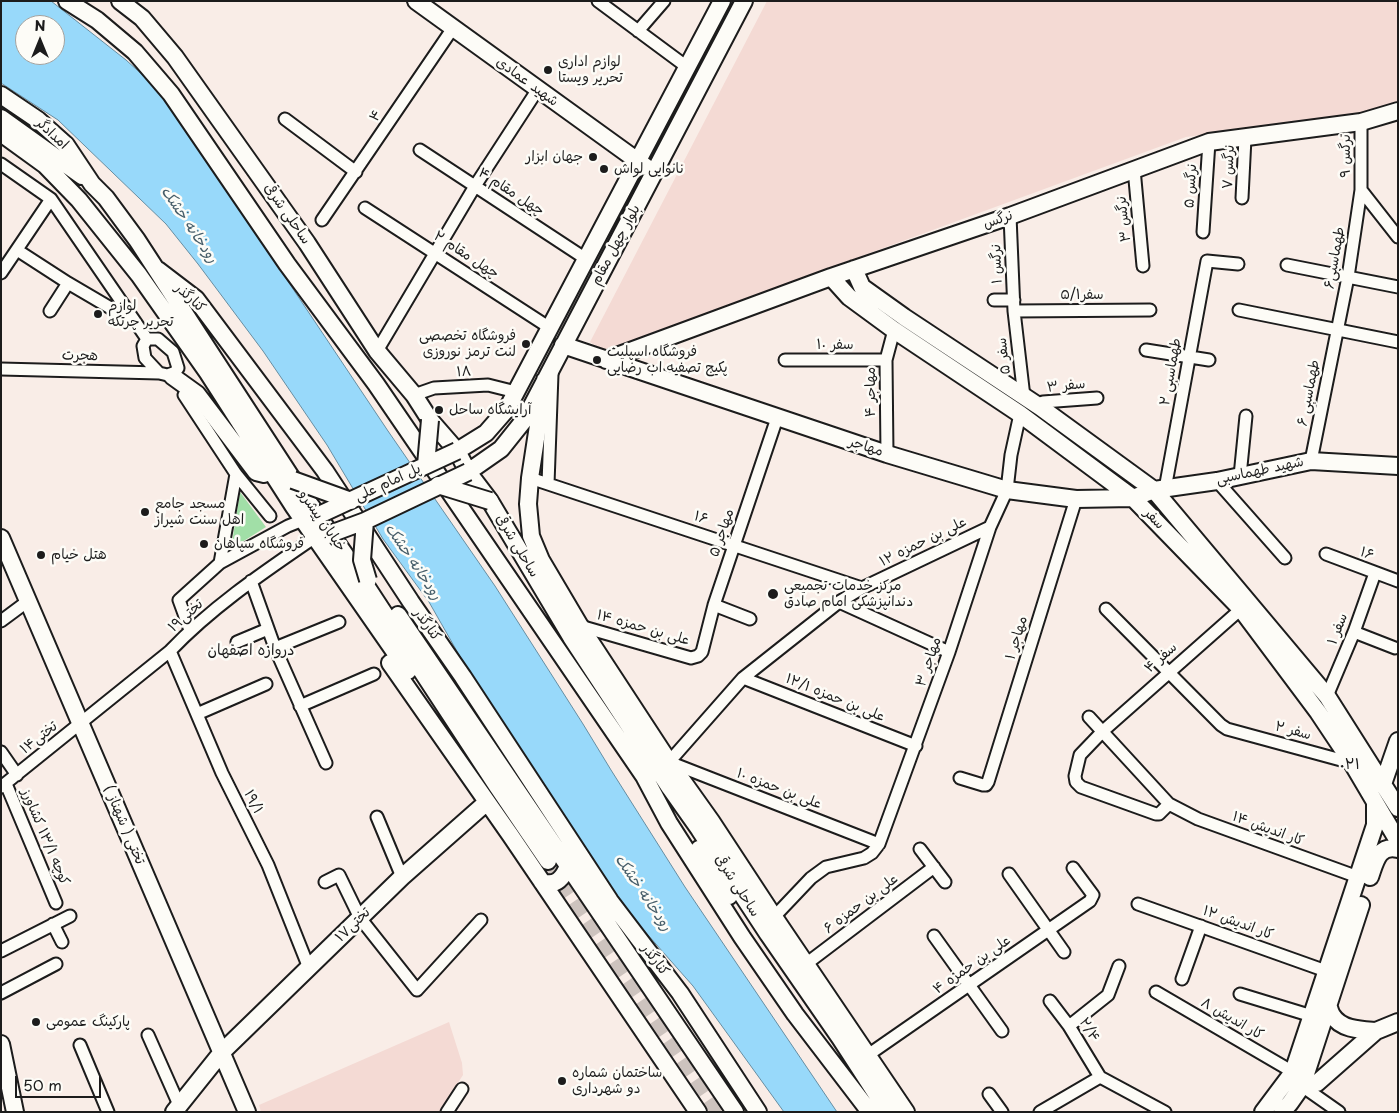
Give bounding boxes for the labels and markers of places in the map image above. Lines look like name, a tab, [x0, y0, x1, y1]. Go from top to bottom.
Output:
place label: لوازم اداری تحریر ویستا	[558, 54, 623, 86]
marker: لوازم اداری تحریر ویستا	[542, 64, 554, 76]
place label: جهان ابزار	[526, 149, 583, 165]
marker: جهان ابزار	[587, 151, 599, 163]
place label: نانوایی لواش	[614, 161, 684, 177]
marker: نانوایی لواش	[598, 163, 610, 175]
place label: لوازم تحریر چرتکه	[108, 298, 173, 331]
marker: لوازم تحریر چرتکه	[92, 308, 104, 320]
place label: فروشگاه تخصصی لنت ترمز نوروزی	[419, 328, 516, 361]
marker: فروشگاه تخصصی لنت ترمز نوروزی	[520, 338, 532, 350]
place label: فروشگاه اسپلیت پکیج تصفیه اب رضایی	[607, 344, 727, 377]
marker: فروشگاه اسپلیت پکیج تصفیه اب رضایی	[591, 354, 603, 366]
place label: آرایشگاه ساحل	[449, 402, 531, 418]
marker: آرایشگاه ساحل	[433, 404, 445, 416]
place label: مسجد جامع اهل سنت شیراز	[155, 496, 244, 528]
marker: مسجد جامع اهل سنت شیراز	[139, 506, 151, 518]
place label: فروشگاه سپاهان	[214, 536, 304, 552]
marker: فروشگاه سپاهان	[198, 538, 210, 550]
place label: هتل خیام	[51, 547, 107, 563]
marker: هتل خیام	[35, 549, 47, 561]
place label: مرکز خدمات تجمیعی دندانپزشکی امام صادق	[784, 578, 913, 610]
marker: مرکز خدمات تجمیعی دندانپزشکی امام صادق	[766, 587, 780, 601]
place label: پارکینگ عمومی	[46, 1014, 130, 1030]
marker: پارکینگ عمومی	[30, 1016, 42, 1028]
place label: ساختمان شماره دو شهرداری	[572, 1065, 662, 1098]
marker: ساختمان شماره دو شهرداری	[556, 1075, 568, 1087]

